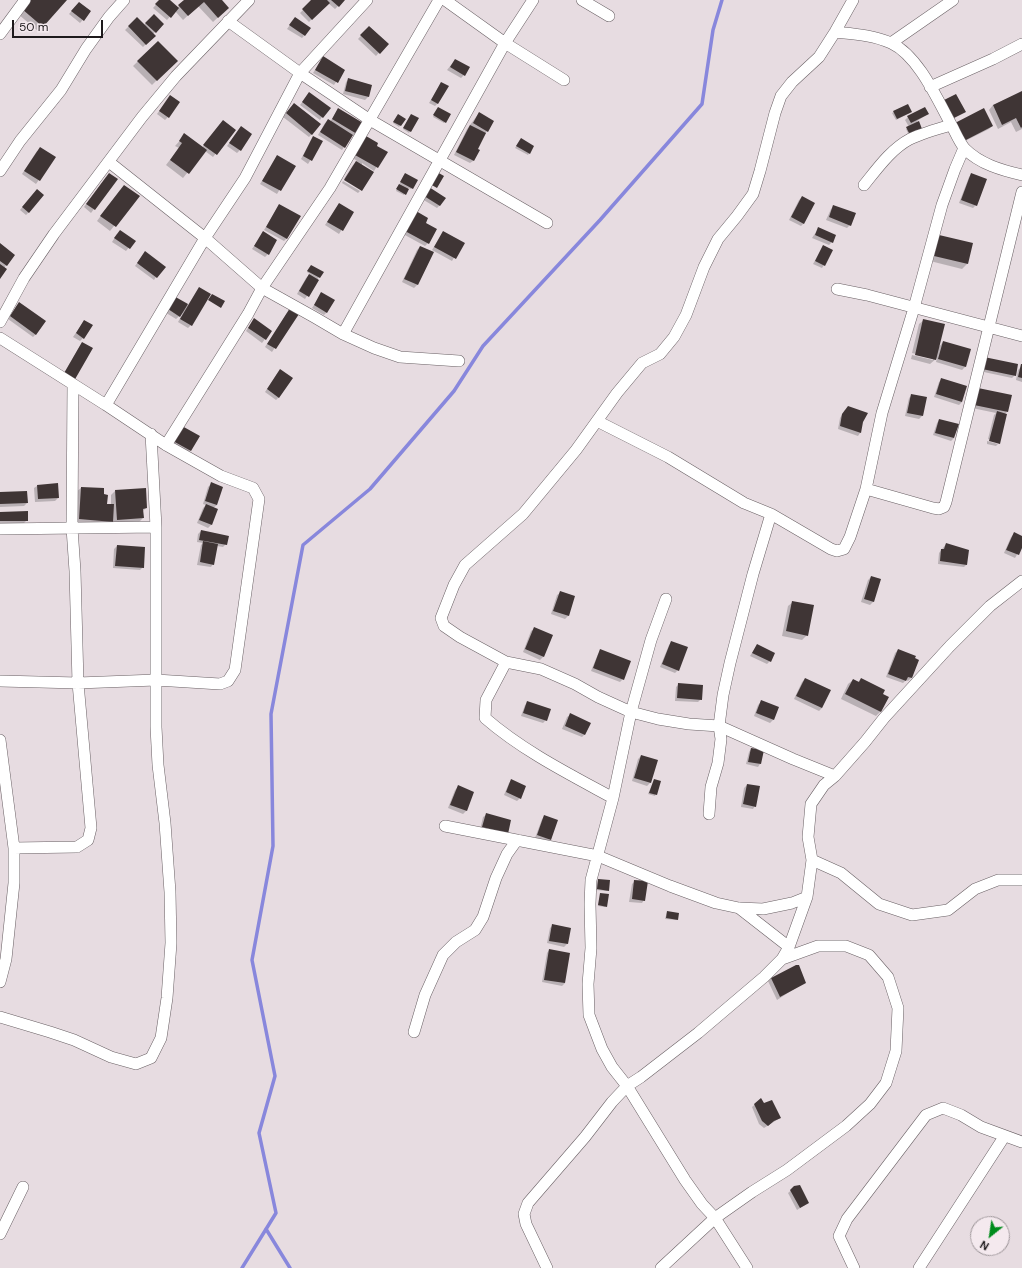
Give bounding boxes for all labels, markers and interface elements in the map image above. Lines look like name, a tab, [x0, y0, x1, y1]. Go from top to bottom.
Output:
scale bar	[14, 12, 105, 38]
text: 50 m	[19, 19, 48, 35]
north arrow	[970, 1216, 1010, 1256]
text: N	[978, 1237, 991, 1254]

